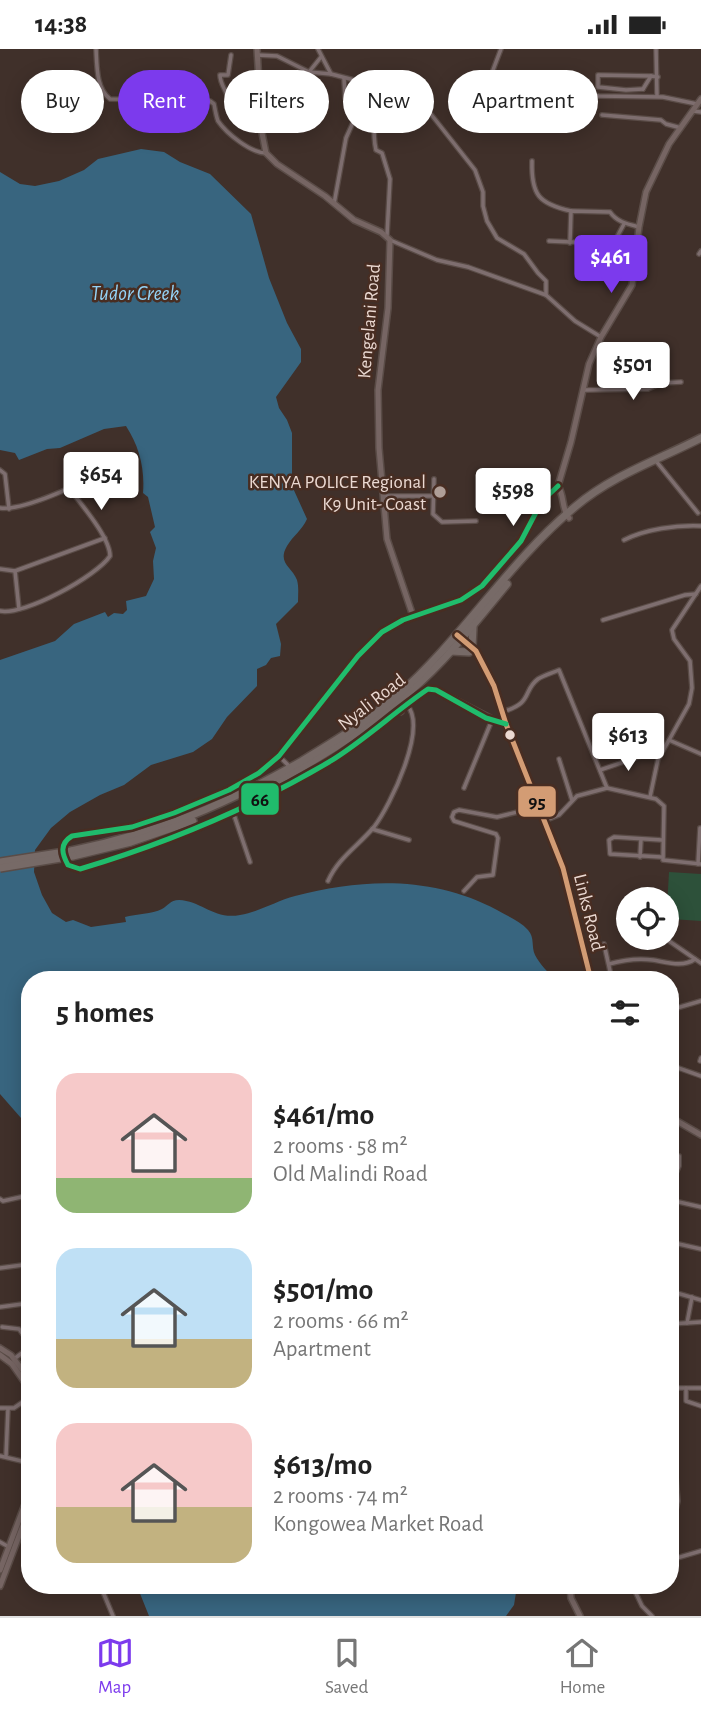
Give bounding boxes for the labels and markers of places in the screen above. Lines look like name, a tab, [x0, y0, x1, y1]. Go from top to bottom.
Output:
pin: $461	[570, 236, 652, 295]
pin: $501	[592, 343, 674, 402]
pin: $654	[60, 453, 142, 512]
pin: $598	[472, 469, 554, 528]
place label: KENYA POLICE Regional K9 Unit- Coast	[249, 473, 426, 514]
marker: KENYA POLICE Regional K9 Unit- Coast	[432, 484, 448, 500]
pin: $613	[587, 713, 669, 773]
unlabelled marker	[503, 728, 517, 742]

